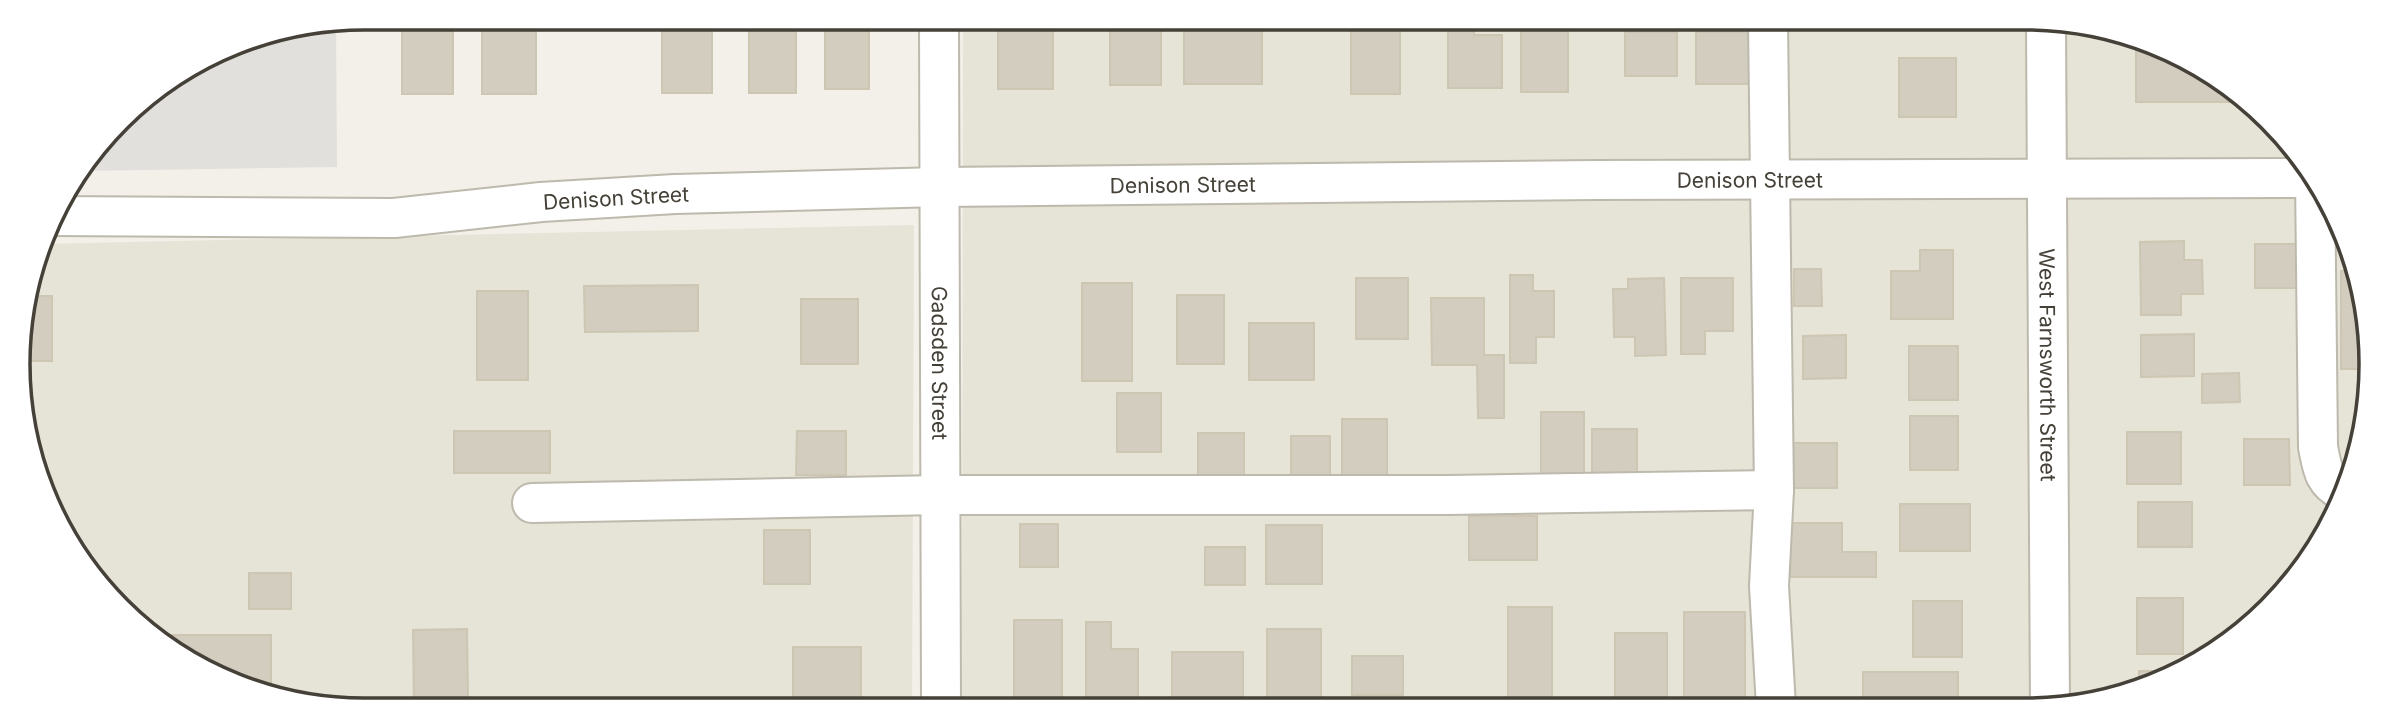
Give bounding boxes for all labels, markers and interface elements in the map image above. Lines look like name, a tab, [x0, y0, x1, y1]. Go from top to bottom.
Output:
street label: Denison Street	[1677, 167, 1823, 192]
street label: Denison Street	[1110, 171, 1256, 198]
street label: Denison Street	[542, 181, 689, 214]
street label: West Farnsworth Street	[2035, 248, 2061, 482]
street label: Gadsden Street	[927, 286, 953, 440]

